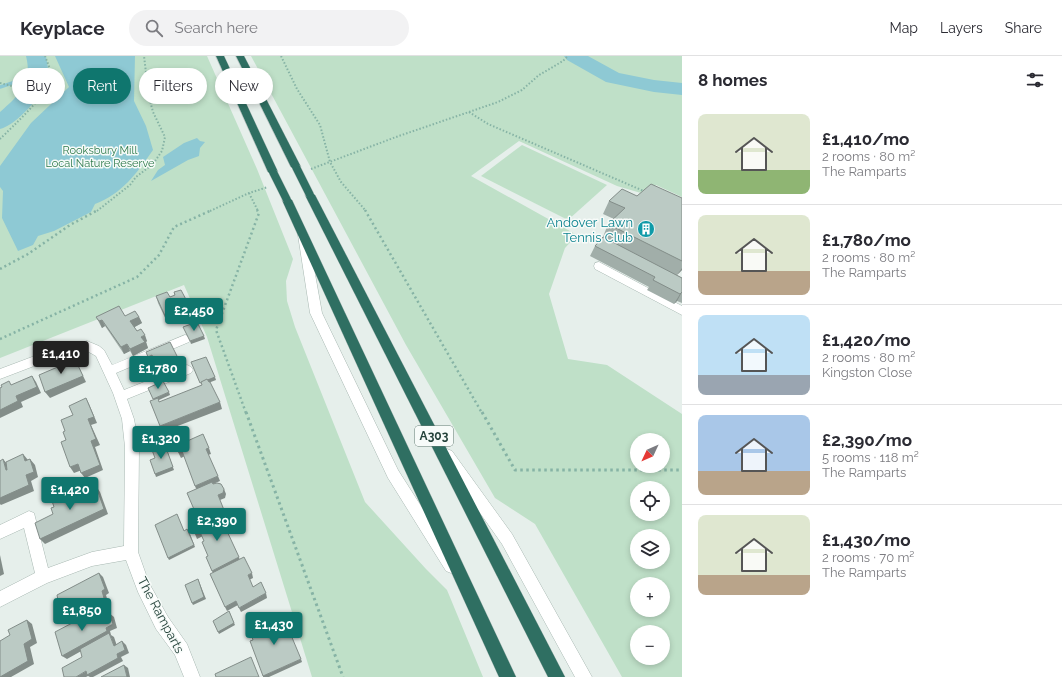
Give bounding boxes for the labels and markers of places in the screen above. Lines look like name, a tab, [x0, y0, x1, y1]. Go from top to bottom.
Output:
place label: Andover Lawn Tennis Club	[547, 215, 633, 245]
building icon: Andover Lawn Tennis Club	[636, 219, 656, 239]
pin: £2,450	[161, 298, 227, 332]
pin: £1,410	[28, 341, 94, 375]
pin: £1,780	[125, 356, 191, 390]
pin: £1,320	[128, 426, 194, 460]
pin: £1,420	[37, 477, 103, 511]
pin: £2,390	[184, 508, 250, 542]
pin: £1,850	[49, 598, 115, 632]
pin: £1,430	[241, 612, 307, 646]

